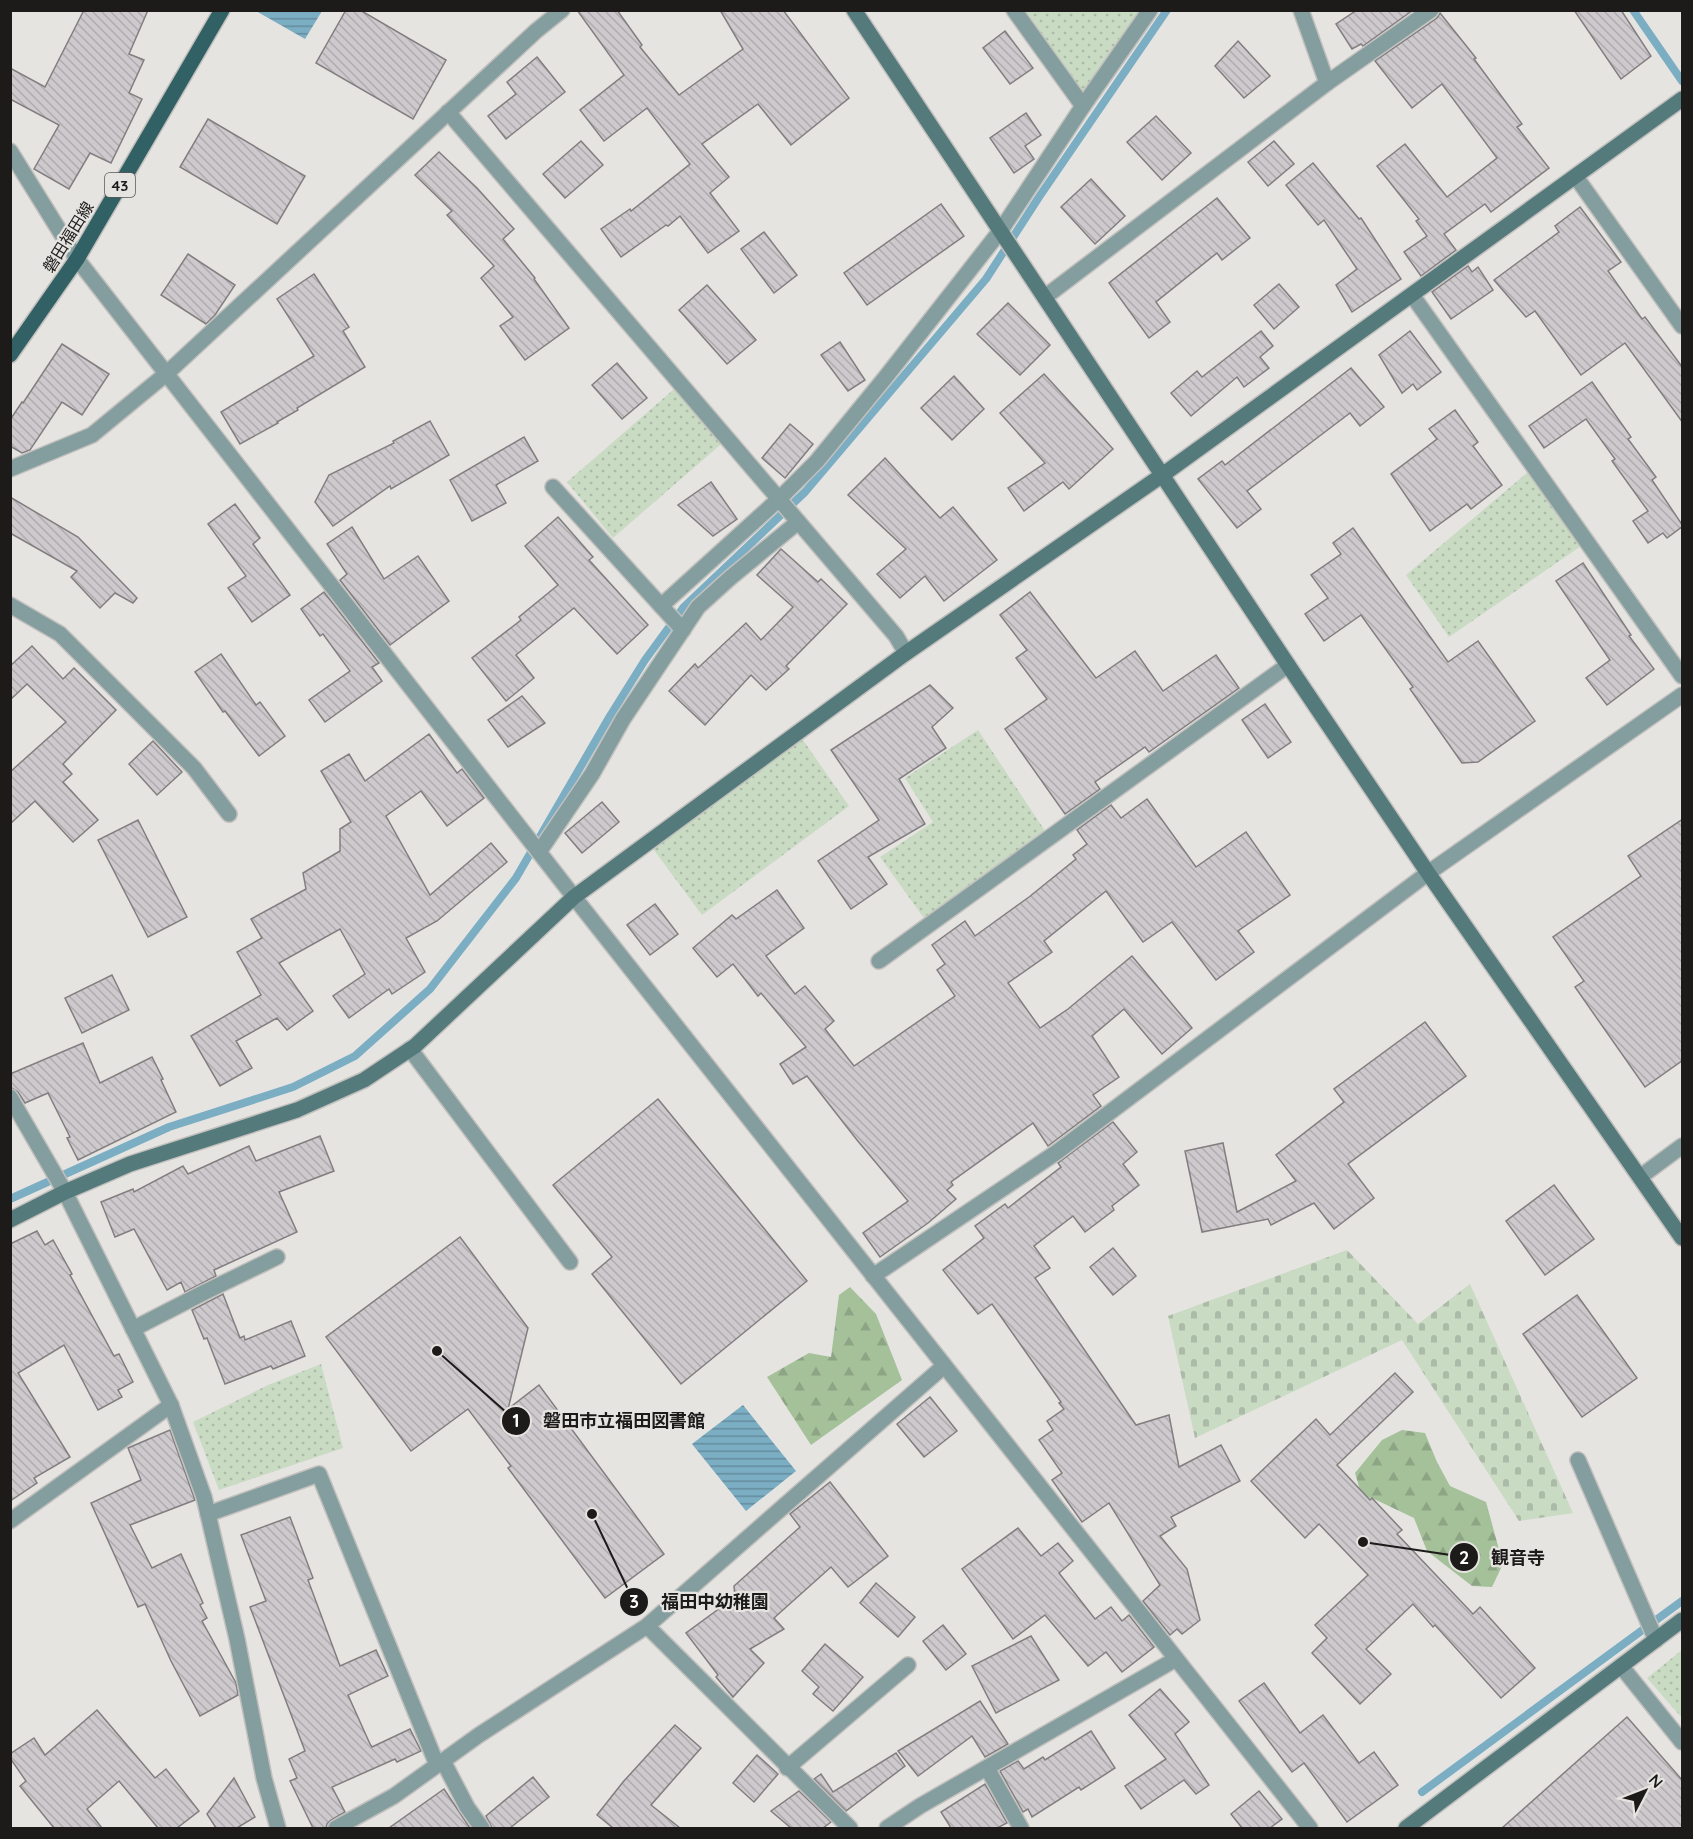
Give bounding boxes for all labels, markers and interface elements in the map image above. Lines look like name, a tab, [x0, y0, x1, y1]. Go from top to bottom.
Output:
road number: 43	[105, 173, 135, 197]
street label: 磐田福田線	[38, 198, 98, 276]
callout: 磐田市立福田図書館	[501, 1403, 717, 1439]
text: 1	[512, 1409, 520, 1432]
text: 磐田市立福田図書館	[543, 1409, 705, 1432]
callout: 観音寺	[1449, 1539, 1557, 1575]
text: 2	[1459, 1546, 1469, 1569]
text: 観音寺	[1491, 1546, 1545, 1569]
callout: 福田中幼稚園	[619, 1584, 781, 1620]
text: 3	[629, 1590, 639, 1613]
text: 福田中幼稚園	[661, 1590, 769, 1613]
north arrow	[1615, 1761, 1675, 1821]
text: N	[1645, 1770, 1668, 1792]

